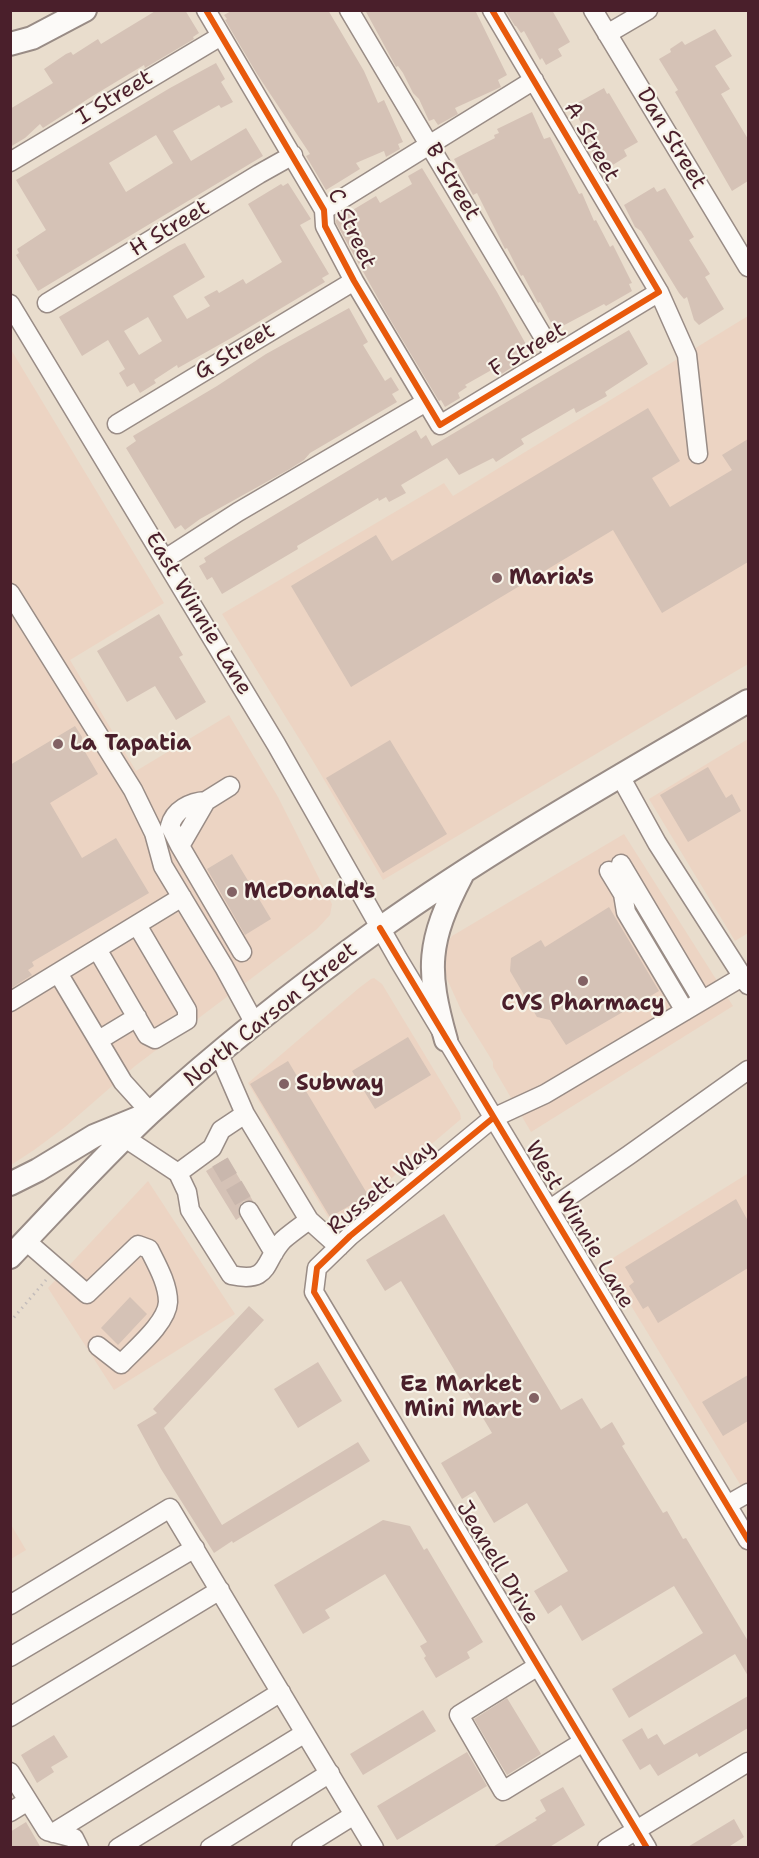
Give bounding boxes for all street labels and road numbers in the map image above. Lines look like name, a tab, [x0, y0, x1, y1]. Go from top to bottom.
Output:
street label: I Street	[72, 65, 158, 131]
street label: Dan Street	[630, 84, 712, 194]
street label: A Street	[558, 97, 624, 187]
street label: B Street	[419, 139, 485, 225]
street label: C Street	[321, 185, 381, 273]
street label: H Street	[125, 195, 215, 263]
street label: F Street	[485, 317, 571, 383]
street label: G Street	[190, 318, 280, 386]
street label: East Winnie Lane	[139, 528, 257, 700]
street label: North Carson Street	[179, 937, 363, 1093]
street label: Russett Way	[323, 1135, 441, 1241]
street label: West Winnie Lane	[519, 1136, 639, 1314]
street label: Jeanell Drive	[450, 1497, 544, 1629]

